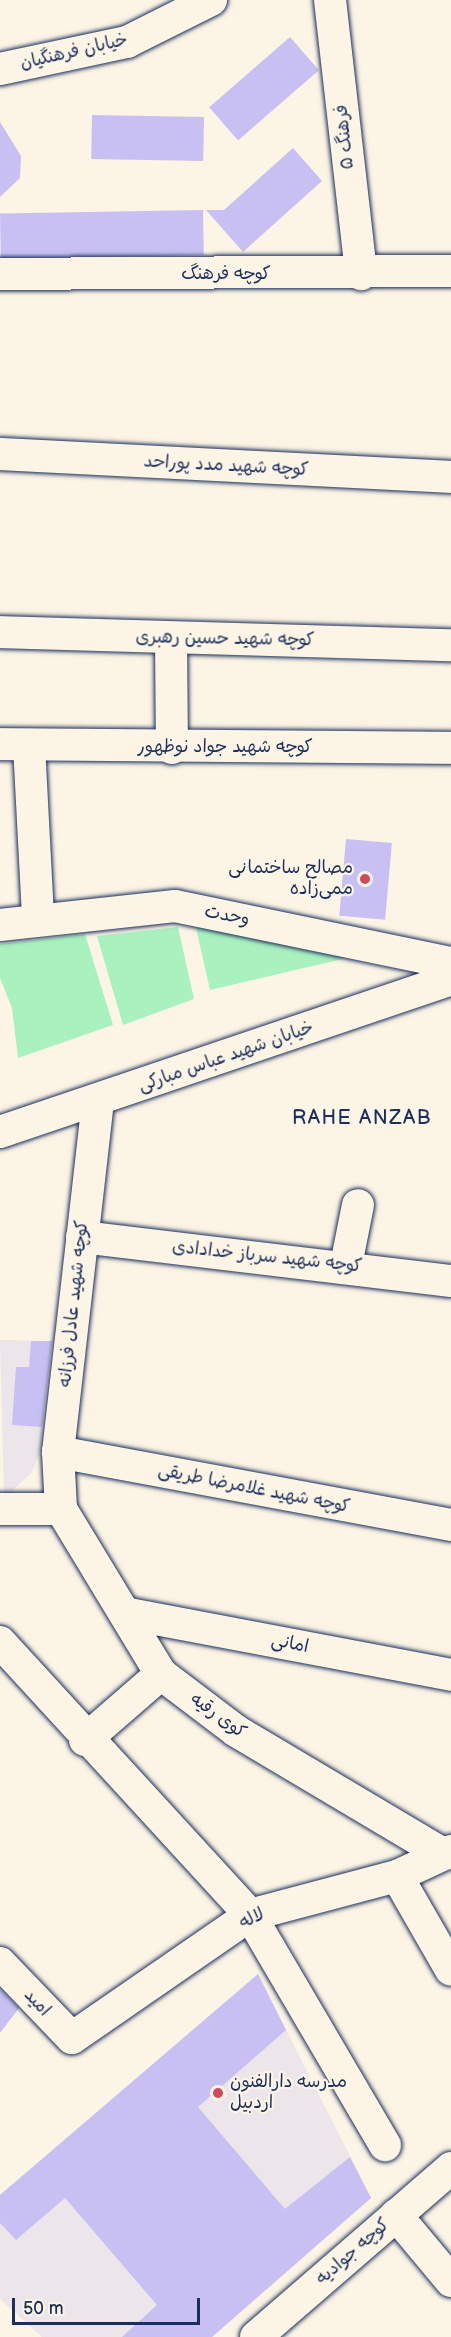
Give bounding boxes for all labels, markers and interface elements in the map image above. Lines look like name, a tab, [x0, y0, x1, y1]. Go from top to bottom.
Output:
street label: خیابان فرهنگیان	[18, 29, 130, 75]
street label: فرهنگ ۵	[331, 103, 359, 171]
street label: کوچه فرهنگ	[181, 263, 271, 285]
street label: کوچه شهید مدد پوراحد	[143, 451, 309, 481]
street label: کوچه شهید حسین رهبری	[135, 627, 315, 651]
street label: کوچه شهید جواد نوظهور	[137, 736, 313, 758]
place label: مصالح ساختمانی ممی‌زاده	[228, 858, 353, 900]
marker: مصالح ساختمانی ممی‌زاده	[358, 872, 372, 886]
street label: وحدت	[203, 901, 251, 931]
street label: خیابان شهید عباس مبارکی	[136, 1017, 316, 1097]
district label: RAHE ANZAB	[292, 1106, 432, 1130]
street label: کوچه شهید عادل فرزانه	[54, 1219, 94, 1389]
street label: کوچه شهید سرباز خدادادی	[171, 1236, 363, 1278]
street label: کوچه شهید غلامرضا طریقی	[156, 1460, 352, 1518]
street label: امانی	[269, 1630, 311, 1658]
street label: کوی رقیه	[186, 1689, 250, 1743]
street label: لاله	[236, 1904, 268, 1934]
street label: امید	[19, 1985, 55, 2021]
place label: مدرسه دارالفنون اردبیل	[230, 2072, 347, 2114]
marker: مدرسه دارالفنون اردبیل	[211, 2086, 225, 2100]
street label: کوچه جوادیه	[312, 2214, 394, 2290]
scale bar	[15, 2286, 202, 2324]
text: 50 m	[23, 2298, 64, 2319]

